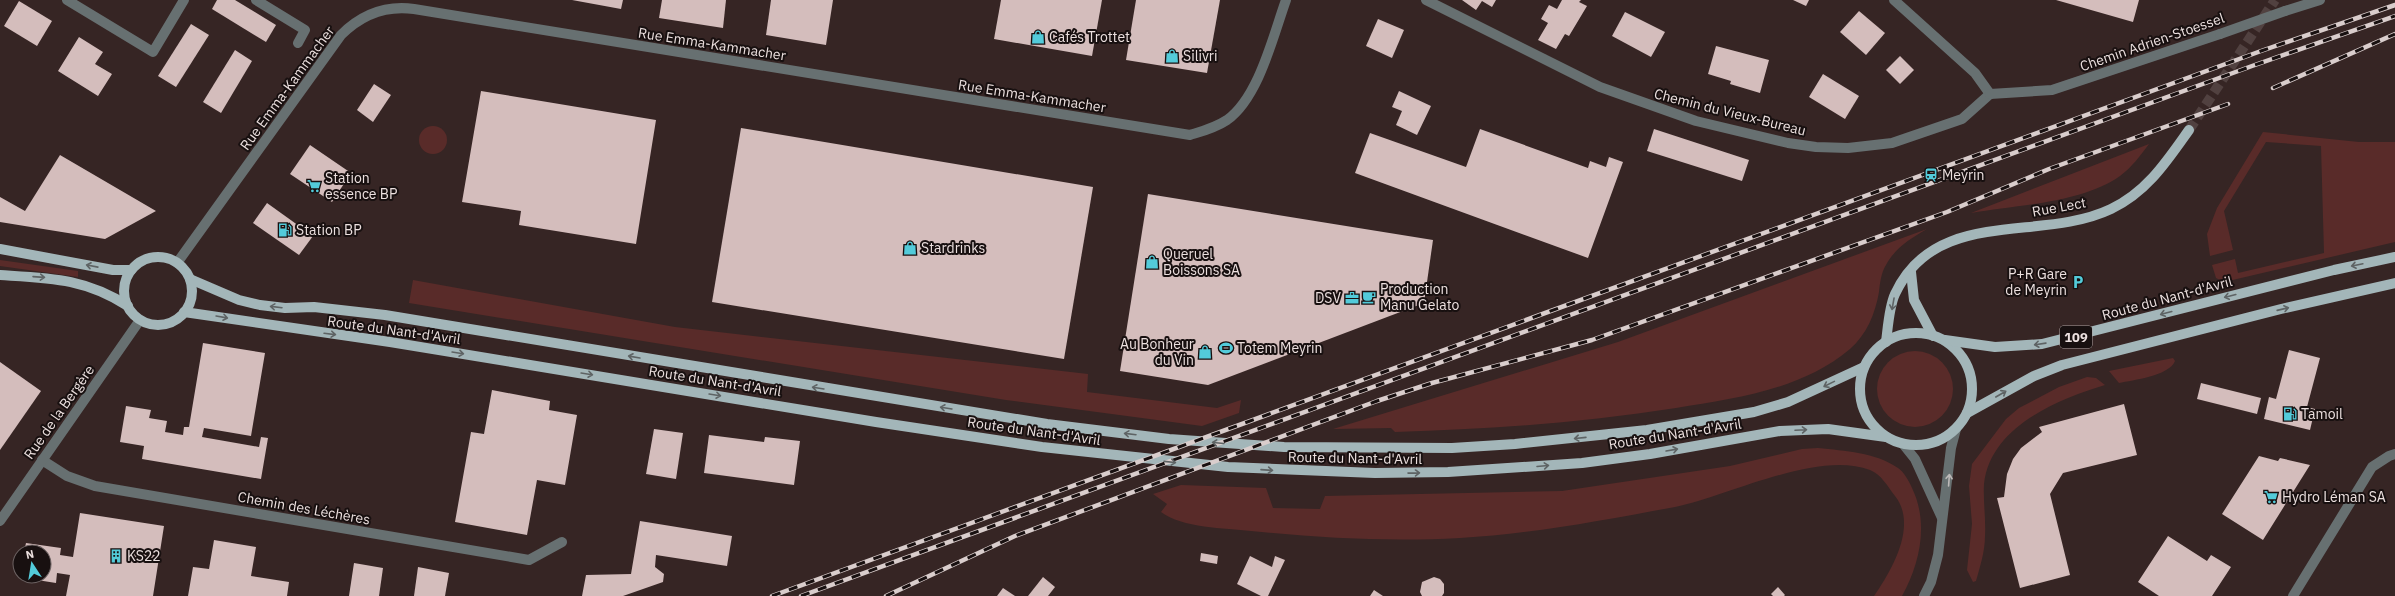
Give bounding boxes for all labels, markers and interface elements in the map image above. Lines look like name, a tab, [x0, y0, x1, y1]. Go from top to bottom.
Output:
street label: Chemin Adrien-Stoessel	[2077, 9, 2227, 75]
street label: Rue Emma-Kammacher	[236, 22, 338, 154]
street label: Rue Emma-Kammacher	[637, 23, 787, 65]
place label: Cafés Trottet	[1049, 28, 1130, 46]
shop icon: Cafés Trottet	[1030, 29, 1046, 45]
place label: Silivri	[1183, 47, 1217, 65]
shop icon: Silivri	[1164, 48, 1180, 64]
street label: Rue Emma-Kammacher	[957, 75, 1107, 117]
street label: Chemin du Vieux-Bureau	[1652, 84, 1808, 140]
place label: Meyrin	[1942, 166, 1985, 184]
station icon: Meyrin	[1923, 167, 1939, 183]
place label: Station essence BP	[325, 169, 397, 203]
supermarket icon: Station essence BP	[306, 178, 322, 194]
street label: Rue Lect	[2031, 193, 2087, 221]
place label: Station BP	[296, 221, 362, 239]
fuel station icon: Station BP	[277, 222, 293, 238]
place label: Stardrinks	[921, 239, 986, 257]
shop icon: Stardrinks	[902, 240, 918, 256]
place label: Queruel Boissons SA	[1163, 245, 1240, 279]
shop icon: Queruel Boissons SA	[1144, 254, 1160, 270]
one-way arrow	[86, 262, 99, 270]
one-way arrow	[2351, 262, 2364, 270]
place label: P+R Gare de Meyrin	[2005, 265, 2067, 299]
street label: Route du Nant-d'Avril	[2100, 272, 2234, 324]
one-way arrow	[32, 274, 45, 281]
parking icon: P+R Gare de Meyrin	[2070, 274, 2086, 290]
place label: Production Manu Gelato	[1380, 280, 1460, 314]
place label: DSV	[1315, 289, 1341, 307]
cafe icon: Production Manu Gelato	[1361, 289, 1377, 305]
office icon: DSV	[1344, 290, 1360, 306]
one-way arrow	[2224, 293, 2237, 300]
one-way arrow	[1889, 297, 1897, 310]
one-way arrow	[269, 303, 282, 311]
one-way arrow	[2276, 304, 2289, 312]
one-way arrow	[2160, 310, 2173, 317]
street label: Route du Nant-d'Avril	[326, 312, 462, 348]
one-way arrow	[216, 314, 229, 322]
road number: 109	[2060, 326, 2092, 348]
one-way arrow	[323, 330, 336, 338]
place label: Au Bonheur du Vin	[1120, 335, 1194, 369]
place label: Totem Meyrin	[1237, 339, 1323, 357]
sports icon: Totem Meyrin	[1218, 340, 1234, 356]
one-way arrow	[2034, 340, 2047, 348]
shop icon: Au Bonheur du Vin	[1197, 344, 1213, 360]
one-way arrow	[451, 349, 464, 357]
one-way arrow	[628, 353, 641, 361]
street label: Rue de la Bergère	[20, 361, 98, 463]
street label: Route du Nant-d'Avril	[647, 362, 783, 400]
one-way arrow	[580, 370, 593, 378]
one-way arrow	[1823, 381, 1835, 388]
one-way arrow	[812, 384, 825, 392]
one-way arrow	[1995, 389, 2007, 397]
one-way arrow	[708, 392, 721, 400]
one-way arrow	[940, 404, 953, 412]
place label: Tamoil	[2301, 405, 2343, 423]
fuel station icon: Tamoil	[2282, 406, 2298, 422]
street label: Route du Nant-d'Avril	[966, 413, 1102, 449]
street label: Route du Nant-d'Avril	[1607, 415, 1743, 453]
one-way arrow	[1794, 426, 1807, 433]
one-way arrow	[1124, 430, 1137, 438]
one-way arrow	[1574, 434, 1587, 442]
one-way arrow	[1212, 439, 1225, 446]
one-way arrow	[1665, 446, 1678, 454]
street label: Route du Nant-d'Avril	[1288, 448, 1422, 468]
one-way arrow	[1163, 459, 1176, 466]
one-way arrow	[1536, 462, 1549, 470]
one-way arrow	[1260, 467, 1273, 474]
one-way arrow	[1407, 469, 1420, 477]
one-way arrow	[1945, 474, 1952, 487]
street label: Chemin des Léchères	[236, 487, 372, 529]
place label: Hydro Léman SA	[2282, 488, 2386, 506]
supermarket icon: Hydro Léman SA	[2263, 489, 2279, 505]
north arrow	[12, 544, 52, 584]
text: N	[25, 547, 35, 562]
place label: KS22	[127, 547, 161, 565]
building icon: KS22	[108, 548, 124, 564]

